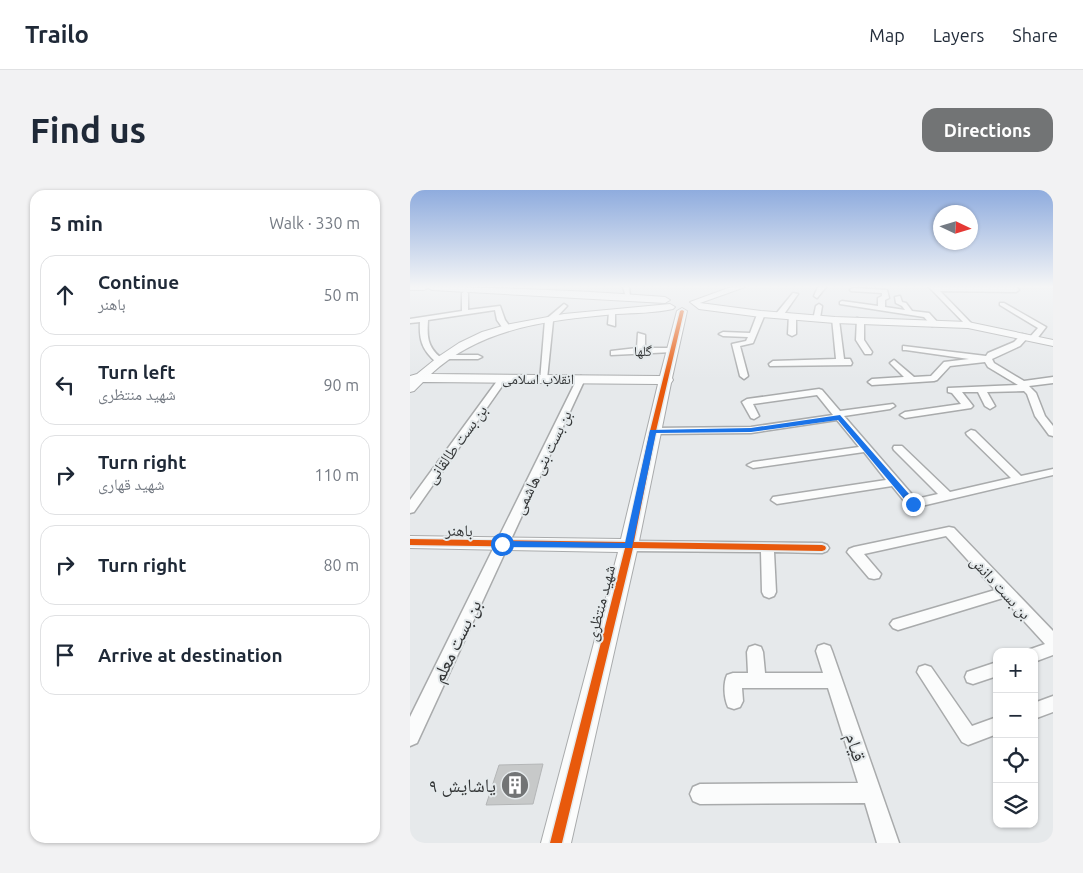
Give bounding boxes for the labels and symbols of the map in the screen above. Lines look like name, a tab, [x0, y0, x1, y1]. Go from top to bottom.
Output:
north arrow	[933, 205, 978, 250]
street label: گلها	[634, 343, 652, 359]
street label: انقلاب اسلامی	[502, 371, 574, 388]
street label: بن بست طالقانی	[421, 401, 492, 488]
street label: بن بست بنی هاشمی	[509, 407, 577, 518]
route end	[902, 493, 925, 516]
street label: باهنر	[444, 521, 473, 540]
route start	[491, 533, 514, 556]
street label: بن بست دانش	[966, 552, 1035, 624]
street label: شهید منتظری	[582, 563, 620, 643]
street label: بن بست معلم	[426, 596, 487, 687]
street label: قیام	[838, 730, 871, 765]
building icon: یاشایش ۹	[500, 770, 530, 800]
place label: یاشایش ۹	[429, 774, 496, 797]

